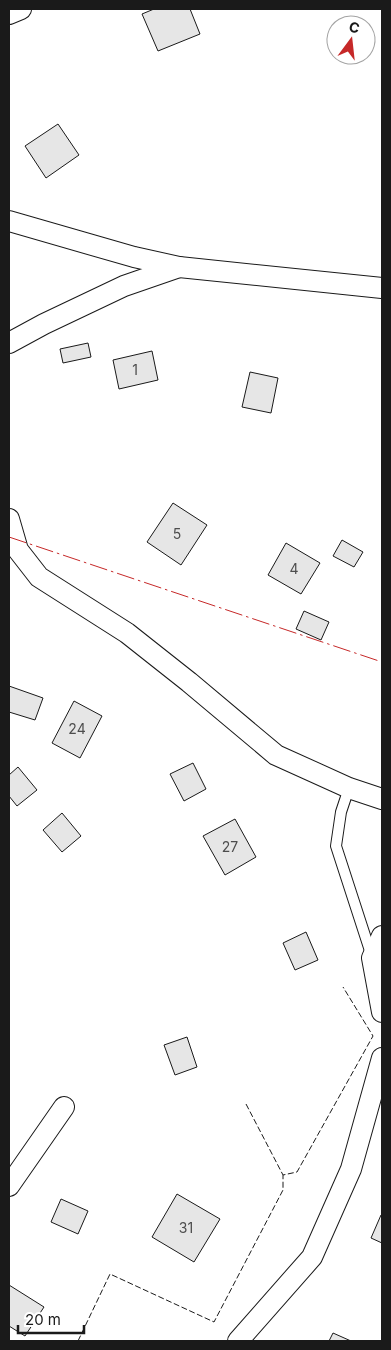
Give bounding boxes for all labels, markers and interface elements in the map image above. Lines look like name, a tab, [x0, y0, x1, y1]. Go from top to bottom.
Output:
north arrow	[326, 15, 376, 65]
text: С	[347, 17, 362, 37]
house number: 1	[132, 361, 138, 378]
house number: 5	[173, 525, 181, 542]
house number: 4	[289, 560, 299, 577]
house number: 24	[68, 720, 86, 737]
house number: 27	[222, 838, 238, 855]
house number: 31	[179, 1219, 193, 1236]
scale bar	[18, 1302, 84, 1334]
text: 20 m	[25, 1310, 61, 1329]

